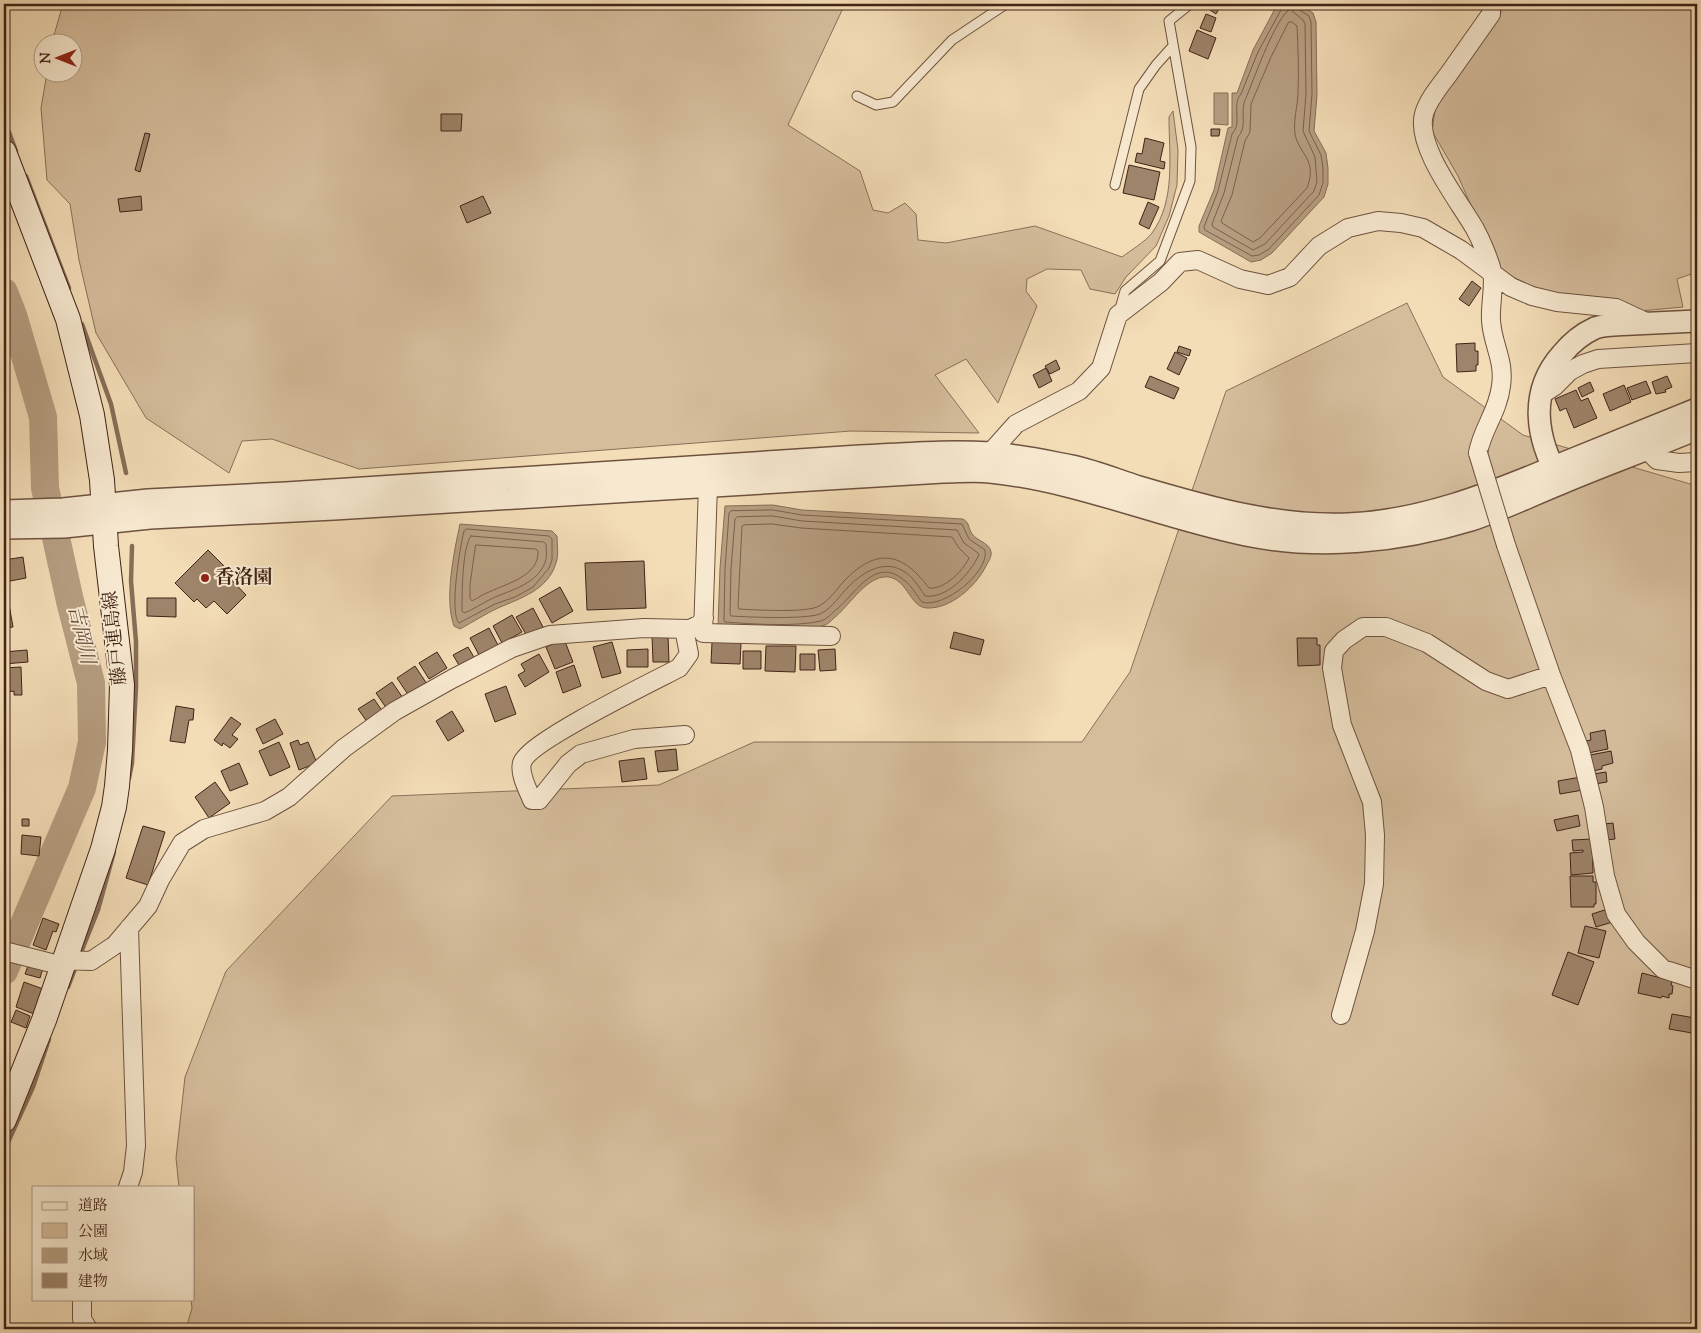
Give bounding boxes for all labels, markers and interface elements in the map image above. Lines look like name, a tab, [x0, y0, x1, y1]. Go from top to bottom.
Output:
north arrow	[32, 32, 82, 82]
text: N	[37, 52, 57, 64]
place label: 香洛園	[215, 565, 272, 592]
marker: 香洛園	[199, 572, 211, 584]
street label: 藤戸連島線	[98, 589, 134, 687]
water label: 吉岡川	[59, 603, 101, 669]
legend	[32, 1186, 195, 1300]
text: 道路	[78, 1196, 108, 1217]
text: 公園	[78, 1222, 108, 1243]
text: 水域	[78, 1246, 108, 1267]
text: 建物	[78, 1272, 108, 1293]

